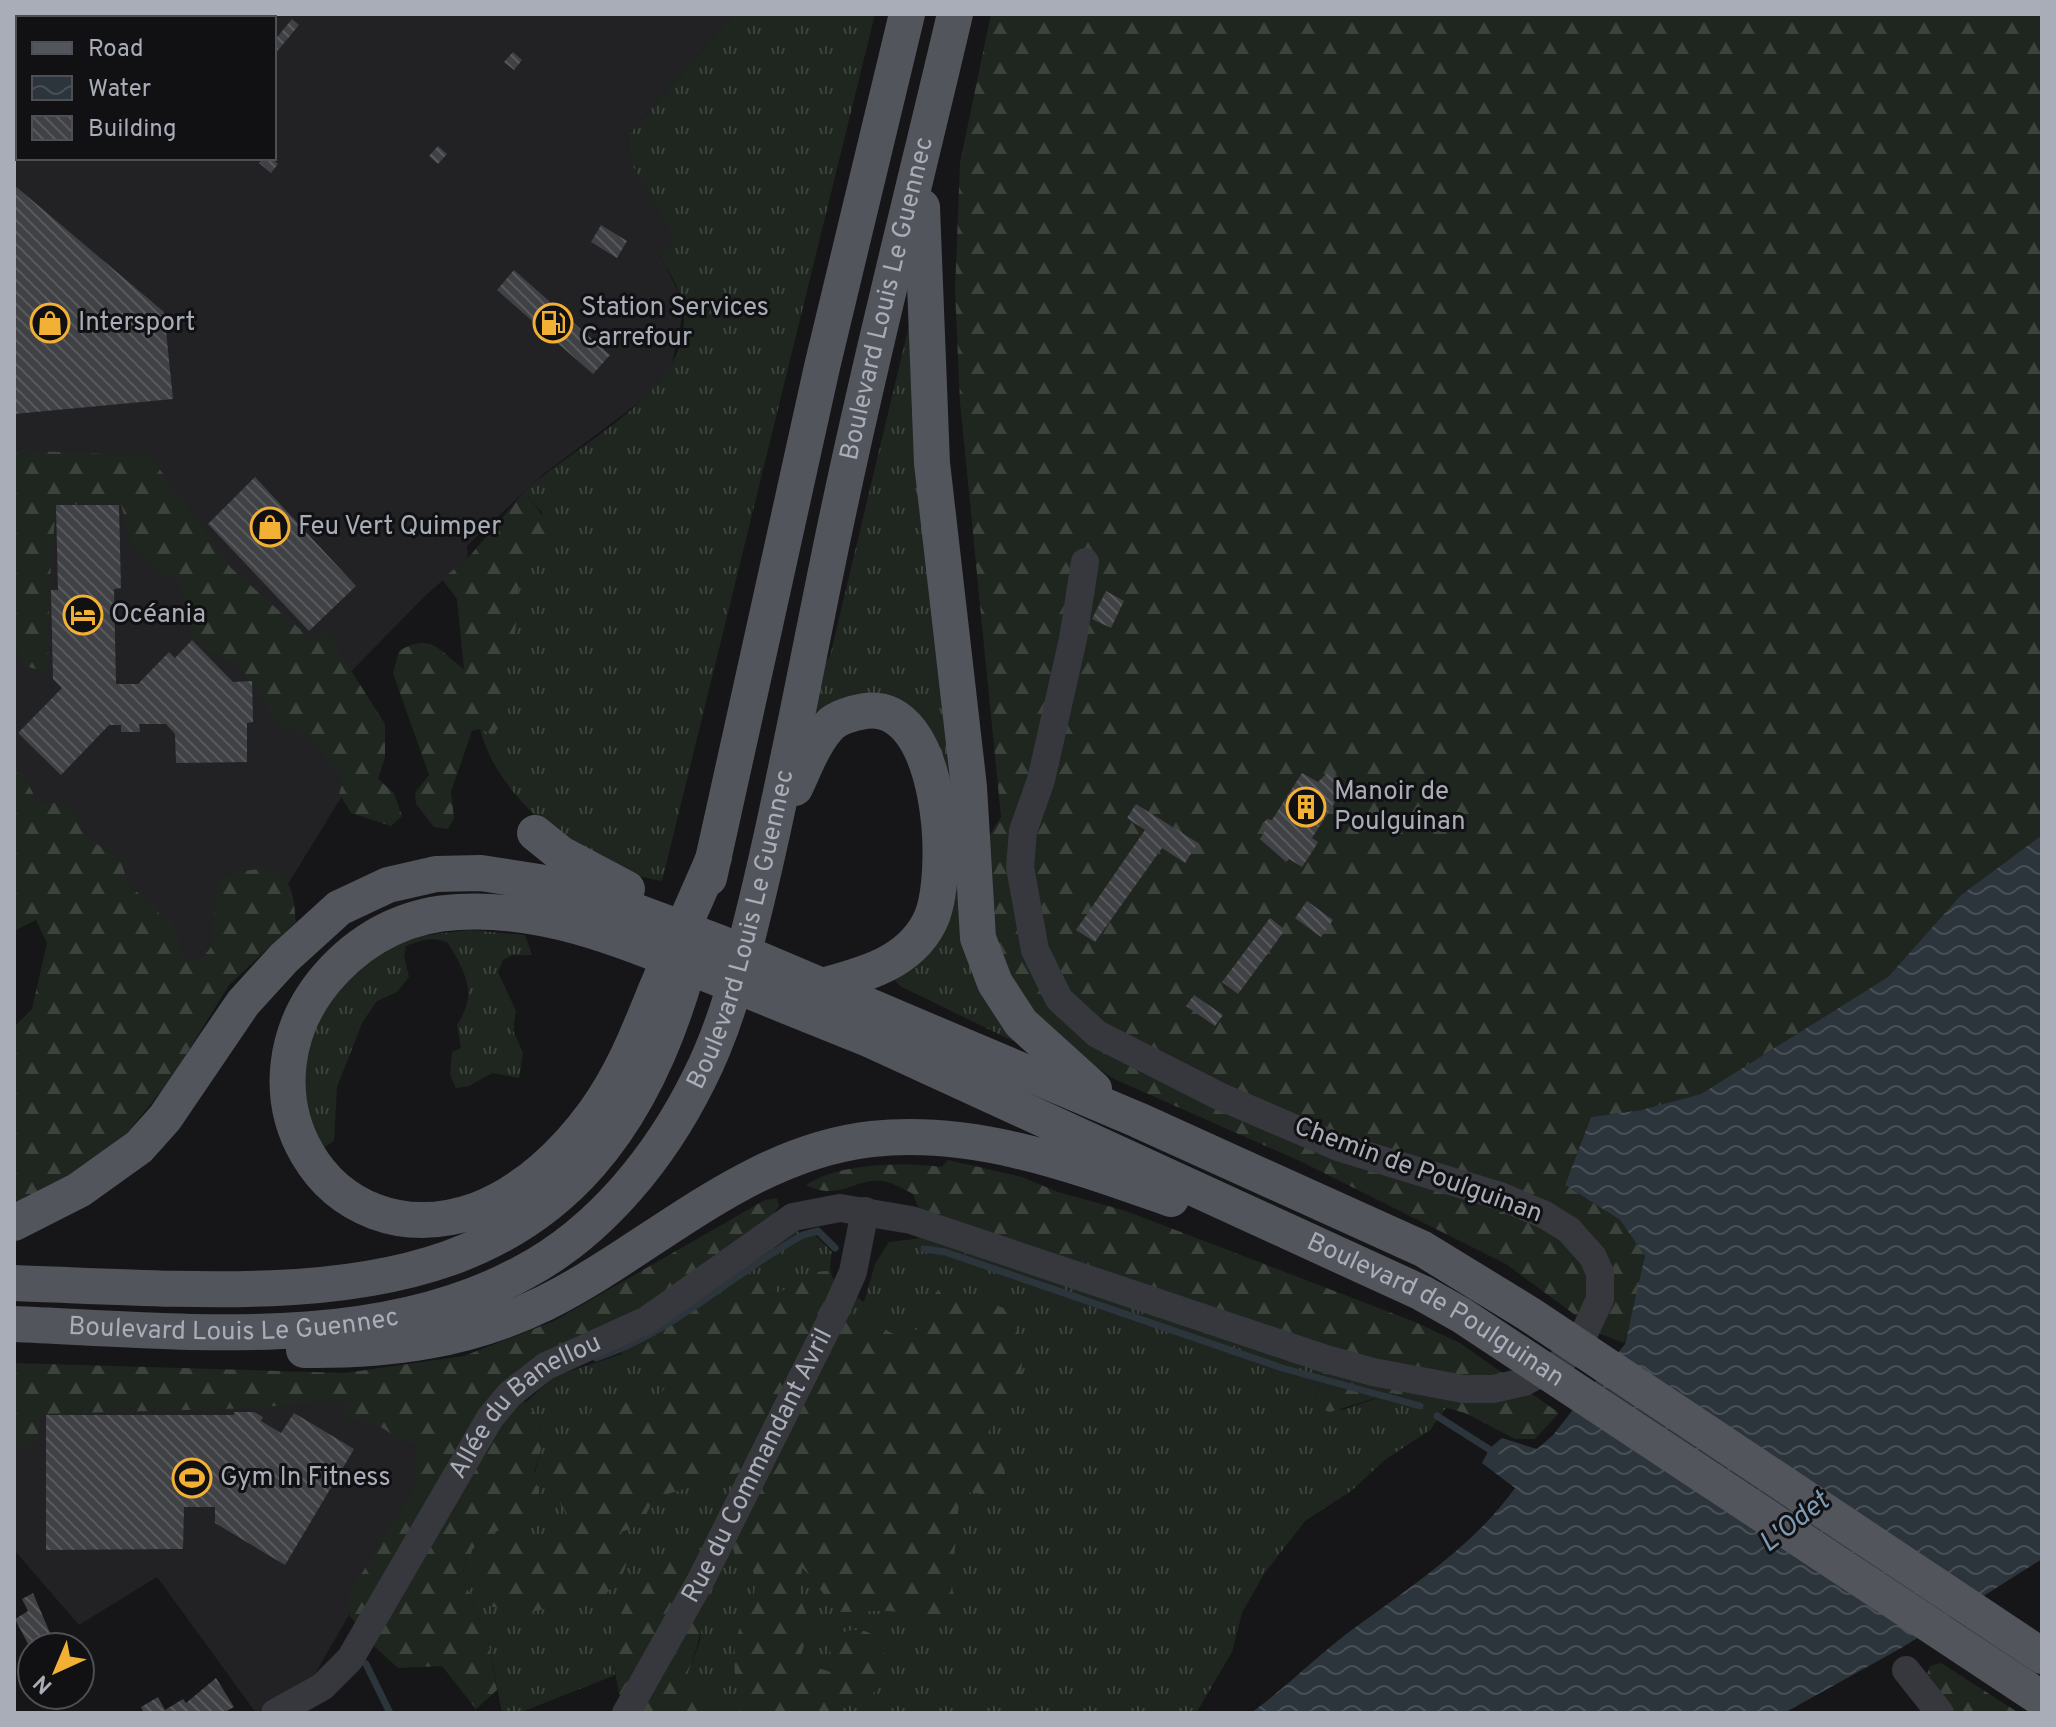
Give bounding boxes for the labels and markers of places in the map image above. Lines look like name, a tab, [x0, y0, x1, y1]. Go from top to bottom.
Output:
place label: Station Services Carrefour	[581, 292, 769, 355]
shop icon: Intersport	[29, 302, 71, 344]
fuel station icon: Station Services Carrefour	[532, 302, 574, 344]
place label: Intersport	[78, 307, 195, 340]
shop icon: Feu Vert Quimper	[249, 506, 291, 548]
place label: Feu Vert Quimper	[298, 511, 501, 544]
hotel icon: Océania	[62, 594, 104, 636]
place label: Océania	[111, 599, 206, 632]
place label: Manoir de Poulguinan	[1334, 776, 1466, 839]
building icon: Manoir de Poulguinan	[1285, 786, 1327, 828]
sports icon: Gym In Fitness	[171, 1457, 213, 1499]
place label: Gym In Fitness	[220, 1462, 391, 1495]

